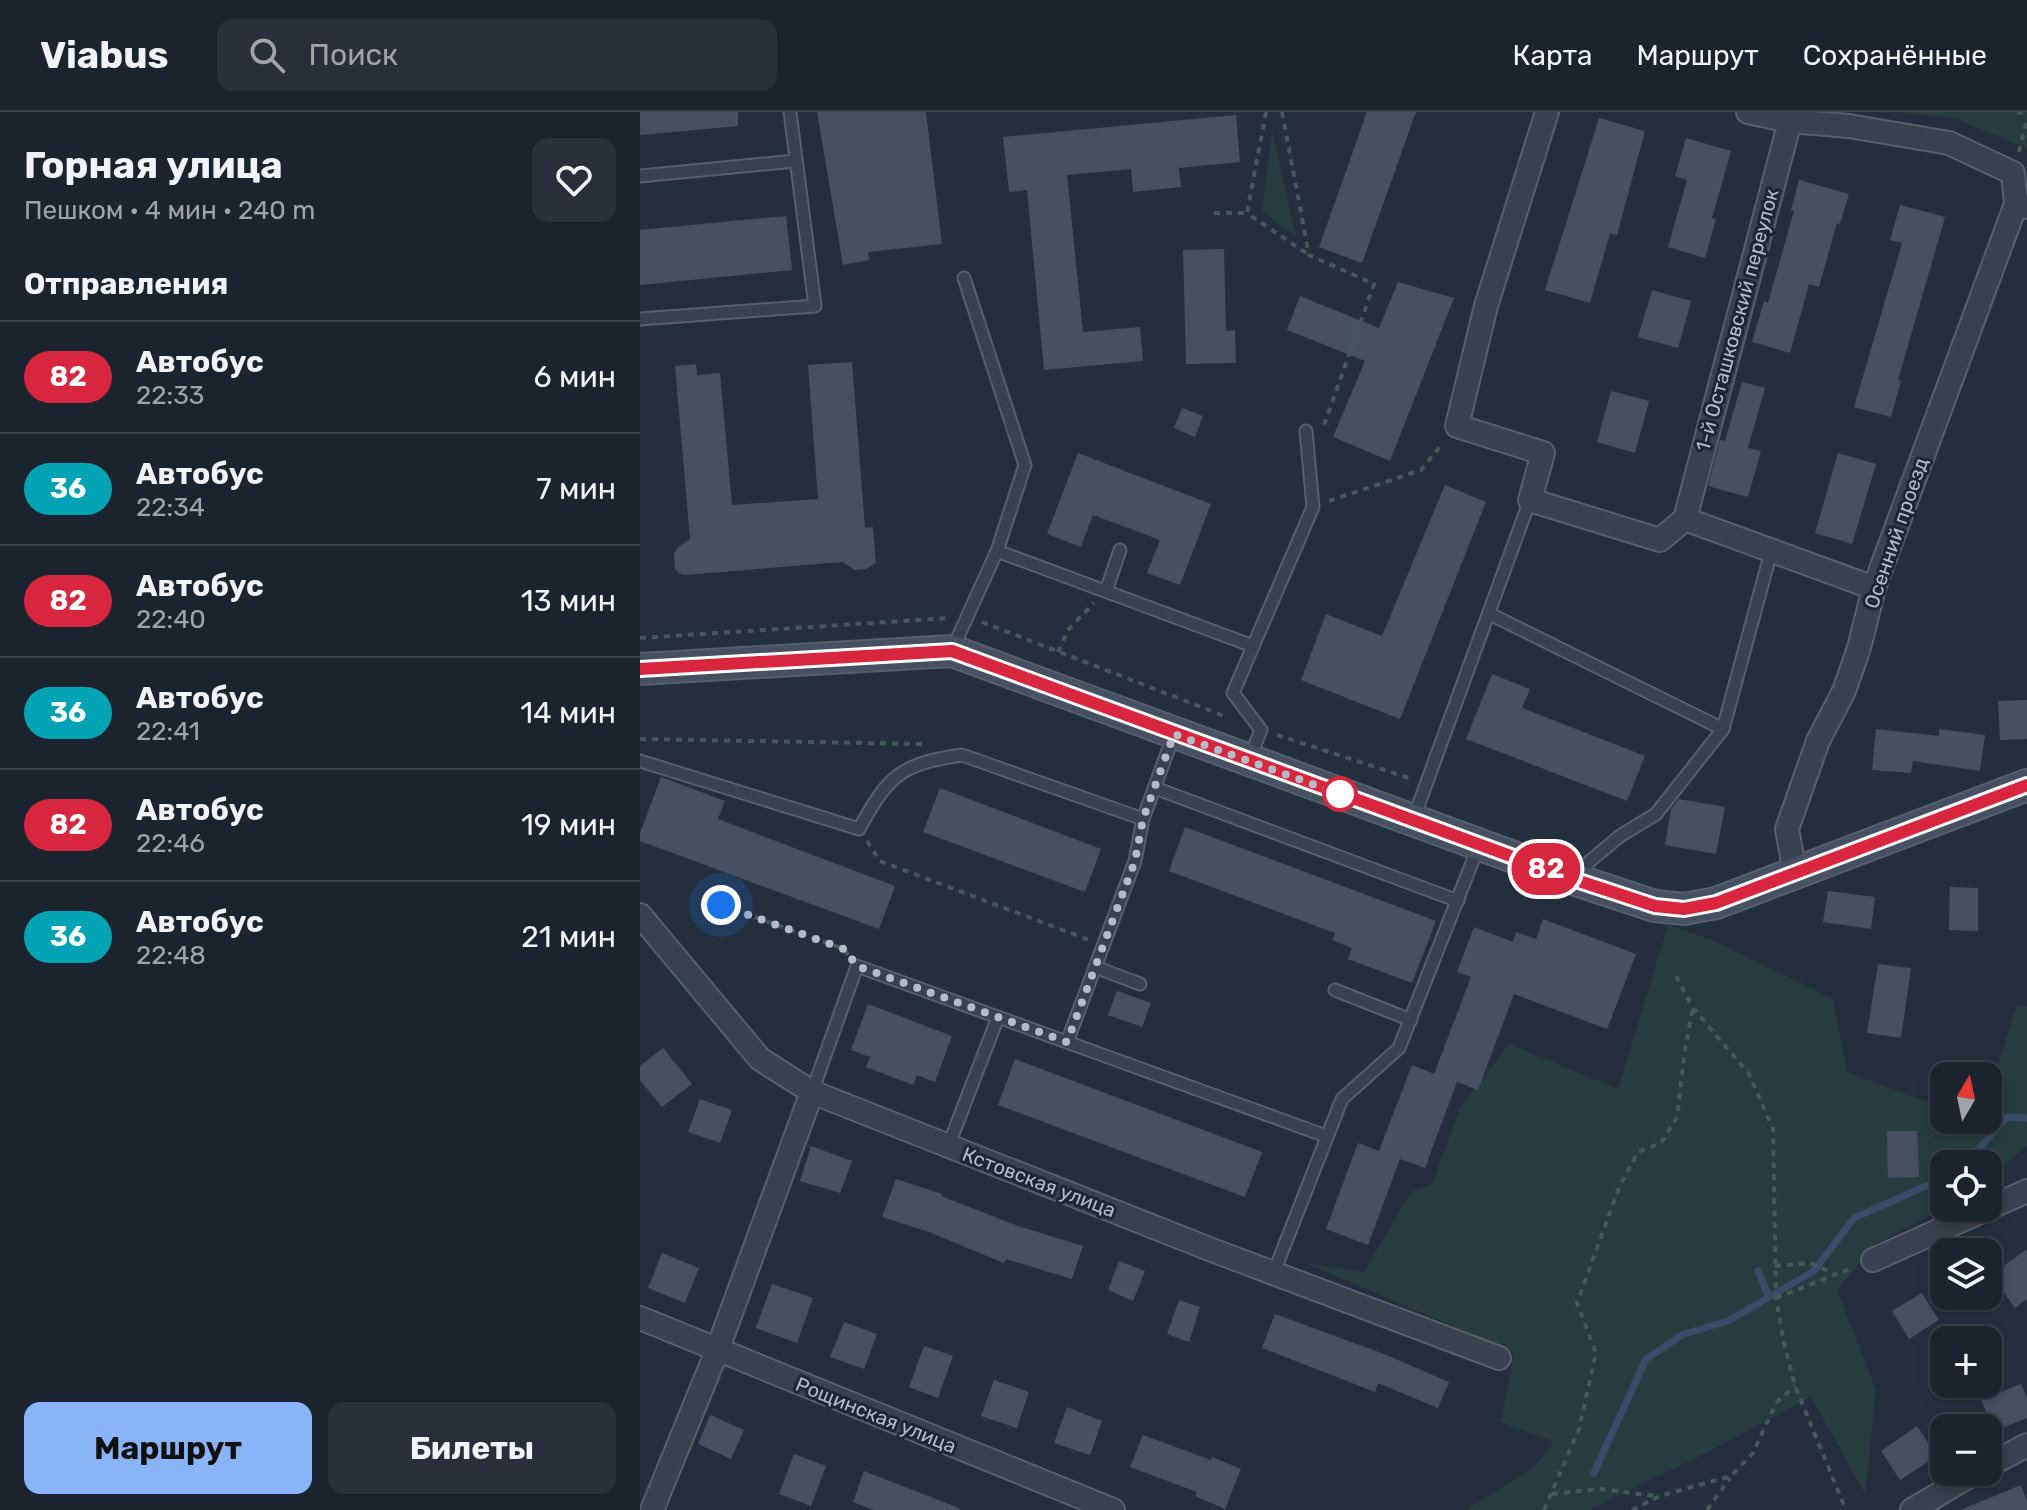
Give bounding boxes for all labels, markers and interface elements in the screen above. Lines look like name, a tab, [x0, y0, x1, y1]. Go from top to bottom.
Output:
search box	[217, 19, 777, 91]
text: Viabus	[40, 32, 169, 78]
icon: search	[245, 33, 289, 77]
text: Поиск	[309, 37, 398, 73]
text: Карта	[1513, 39, 1592, 72]
text: Маршрут	[1636, 39, 1759, 72]
text: Сохранённые	[1803, 39, 1987, 72]
button: heart	[532, 138, 616, 222]
text: Горная улица	[24, 142, 283, 188]
street label: 1-й Осташковский переулок	[1690, 186, 1784, 454]
text: Пешком · 4 мин · 240 m	[24, 195, 315, 226]
text: Отправления	[24, 266, 228, 302]
text: Автобус	[136, 344, 264, 380]
text: 6 мин	[534, 359, 616, 395]
text: 82	[49, 360, 87, 393]
text: 22:33	[136, 380, 204, 411]
street label: Осенний проезд	[1859, 454, 1933, 612]
text: Автобус	[136, 456, 264, 492]
text: 7 мин	[536, 471, 616, 507]
text: 36	[50, 472, 86, 505]
text: 22:34	[136, 492, 205, 523]
text: Автобус	[136, 568, 264, 604]
text: 13 мин	[521, 583, 616, 619]
text: 82	[49, 584, 87, 617]
text: 22:40	[136, 604, 206, 635]
text: Автобус	[136, 680, 264, 716]
text: 14 мин	[520, 695, 616, 731]
text: 36	[50, 696, 86, 729]
text: 22:41	[136, 716, 200, 747]
unlabelled marker	[1323, 777, 1357, 811]
text: Автобус	[136, 792, 264, 828]
text: 19 мин	[521, 807, 616, 843]
text: 82	[49, 808, 87, 841]
text: 22:46	[136, 828, 205, 859]
line badge: 82	[1510, 843, 1582, 895]
text: 82	[1527, 852, 1565, 885]
your location	[701, 885, 741, 925]
text: Автобус	[136, 904, 264, 940]
text: 21 мин	[521, 919, 616, 955]
text: 36	[50, 920, 86, 953]
text: 22:48	[136, 940, 206, 971]
north arrow	[1930, 1062, 2002, 1134]
map controls	[1930, 1062, 2002, 1486]
street label: Кстовская улица	[959, 1142, 1119, 1222]
button: locate	[1930, 1150, 2002, 1222]
button: layers	[1930, 1238, 2002, 1310]
button: +	[1930, 1326, 2002, 1398]
street label: Рощинская улица	[792, 1372, 960, 1458]
button: Маршрут	[24, 1402, 312, 1494]
button: Билеты	[328, 1402, 616, 1494]
button: −	[1930, 1414, 2002, 1486]

